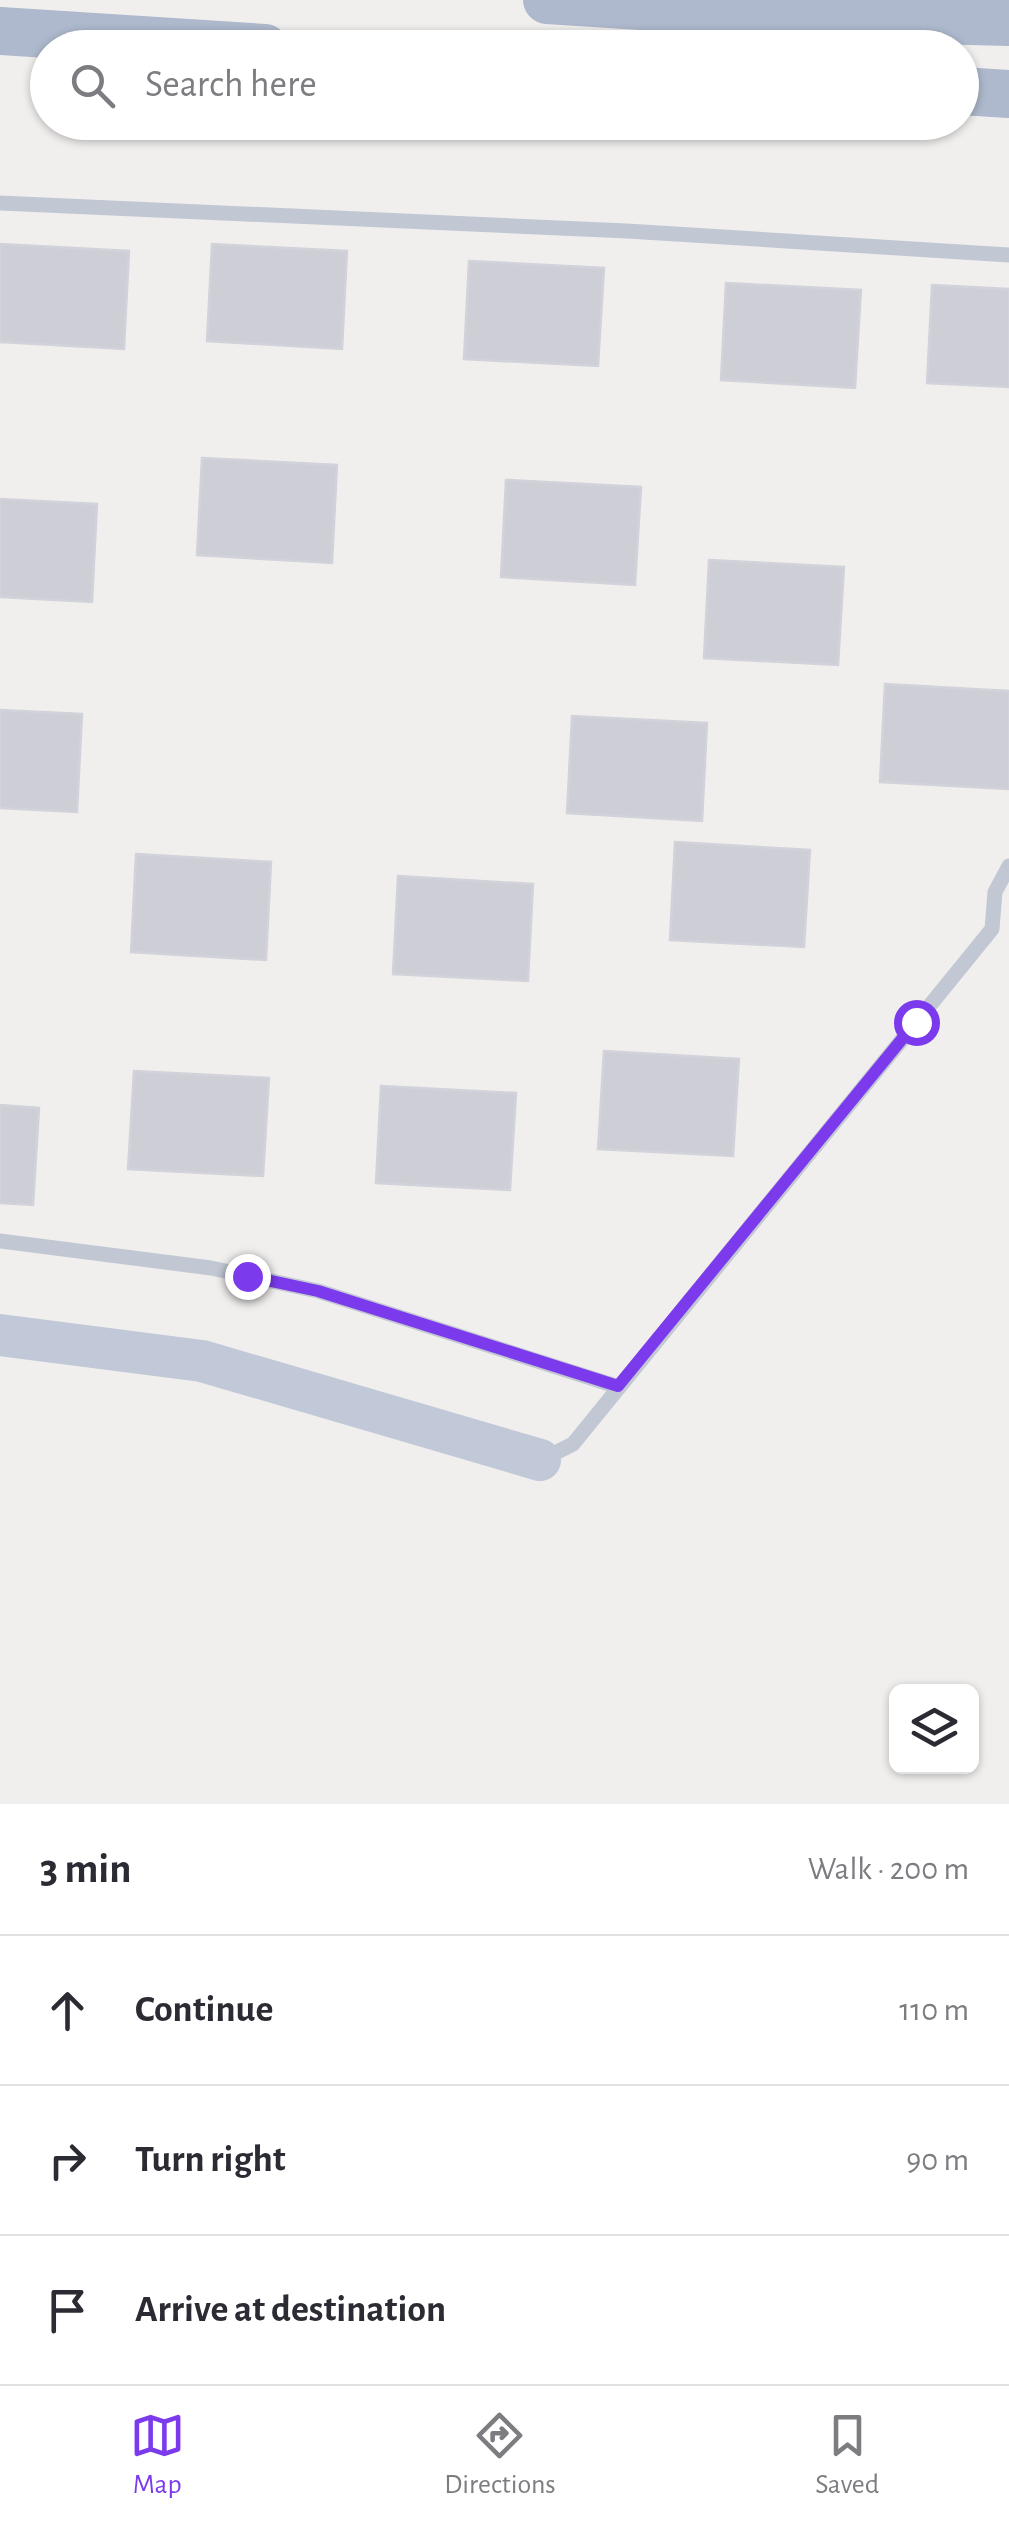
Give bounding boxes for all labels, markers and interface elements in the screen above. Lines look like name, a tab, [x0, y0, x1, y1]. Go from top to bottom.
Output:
search box	[30, 30, 979, 140]
icon: search	[65, 58, 120, 113]
text: Search here	[145, 66, 317, 104]
route start	[894, 1000, 940, 1046]
route end	[225, 1254, 271, 1300]
map controls	[889, 1684, 979, 1774]
button: layers	[889, 1684, 979, 1774]
text: 3 min	[40, 1848, 132, 1890]
text: Walk · 200 m	[808, 1853, 969, 1885]
icon: ahead	[40, 1983, 95, 2038]
text: Continue	[135, 1991, 273, 2029]
text: 110 m	[899, 1994, 969, 2026]
icon: right	[40, 2133, 95, 2188]
text: Turn right	[135, 2141, 285, 2179]
text: 90 m	[906, 2144, 969, 2176]
icon: arrive	[40, 2283, 95, 2338]
text: Arrive at destination	[135, 2291, 446, 2329]
tab: Map	[130, 2408, 185, 2502]
tab: Directions	[444, 2408, 556, 2502]
tab: Saved	[815, 2408, 879, 2502]

